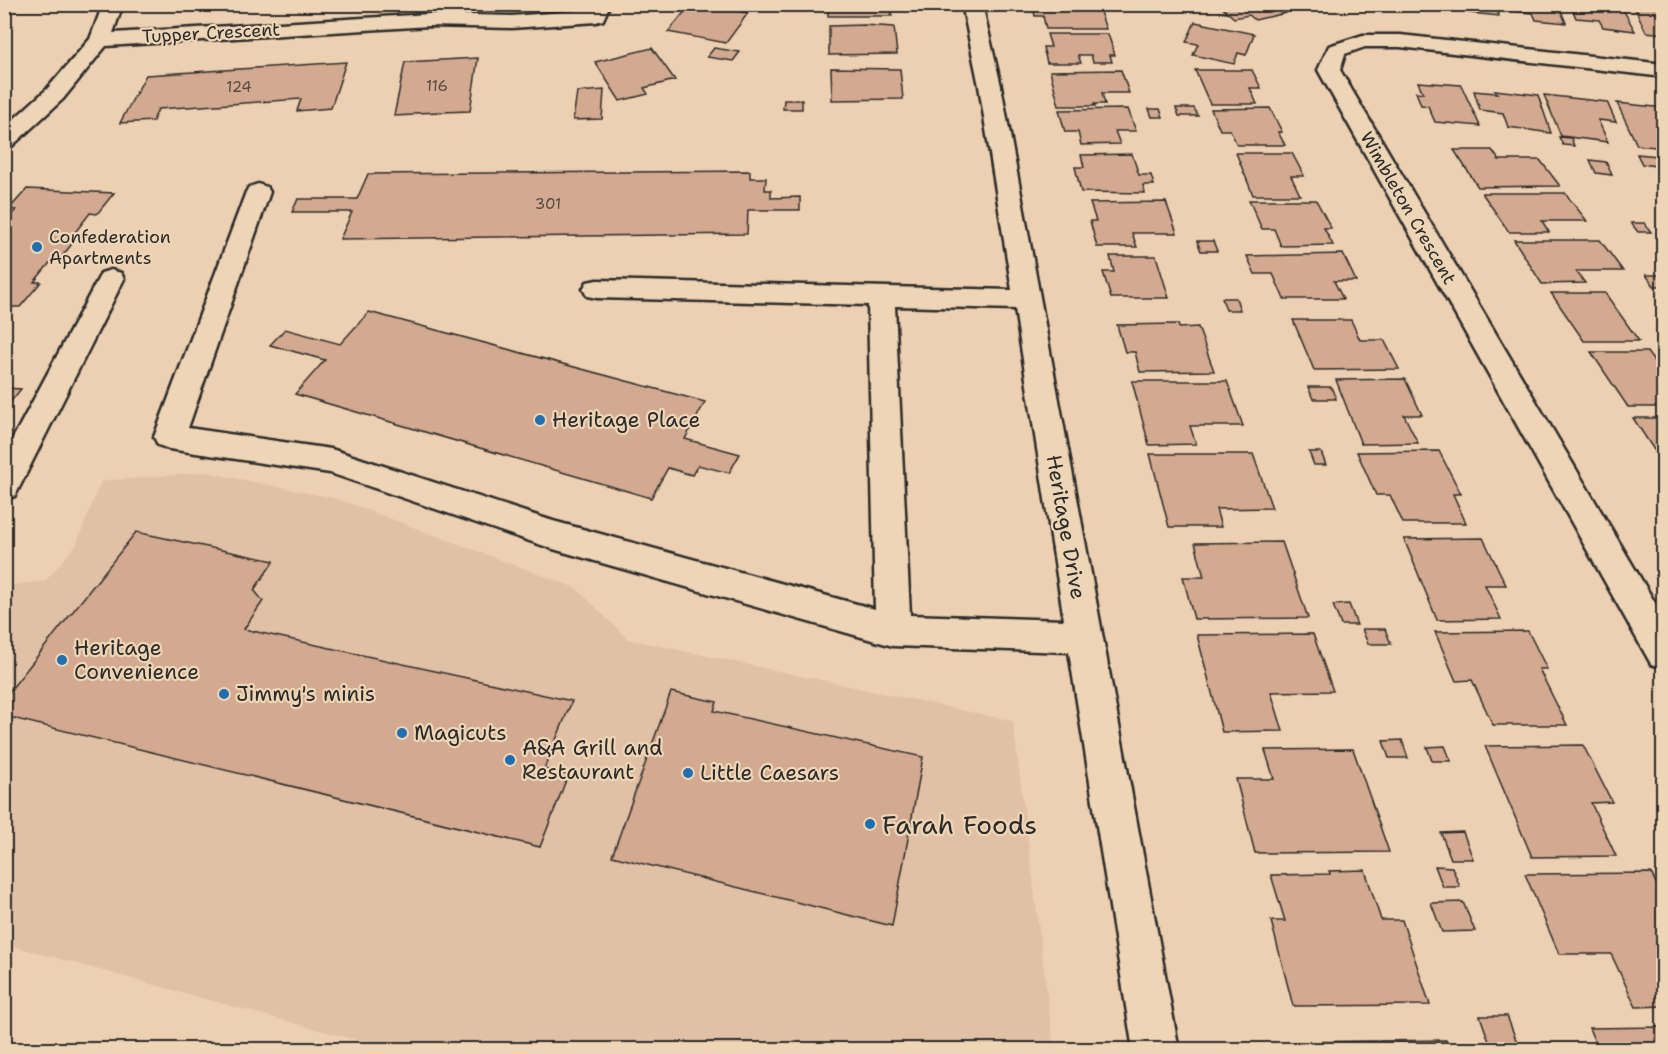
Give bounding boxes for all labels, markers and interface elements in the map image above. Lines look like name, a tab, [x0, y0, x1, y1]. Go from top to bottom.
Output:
street label: Tupper Crescent	[141, 17, 281, 49]
house number: 116	[426, 76, 448, 96]
house number: 124	[226, 77, 252, 97]
street label: Wimbleton Crescent	[1354, 127, 1462, 289]
house number: 301	[535, 194, 561, 214]
place label: Confederation Apartments	[49, 225, 171, 270]
marker: Confederation Apartments	[30, 240, 44, 254]
place label: Heritage Place	[552, 406, 700, 434]
marker: Heritage Place	[533, 413, 547, 427]
street label: Heritage Drive	[1040, 453, 1092, 601]
place label: Heritage Convenience	[74, 634, 199, 686]
marker: Heritage Convenience	[55, 653, 69, 667]
place label: Jimmy's minis	[236, 680, 375, 708]
marker: Jimmy's minis	[217, 687, 231, 701]
place label: Magicuts	[414, 719, 507, 747]
marker: Magicuts	[395, 726, 409, 740]
place label: A&A Grill and Restaurant	[522, 734, 663, 786]
marker: A&A Grill and Restaurant	[503, 753, 517, 767]
place label: Little Caesars	[700, 759, 839, 787]
marker: Little Caesars	[681, 766, 695, 780]
place label: Farah Foods	[882, 807, 1037, 842]
marker: Farah Foods	[863, 817, 877, 831]

